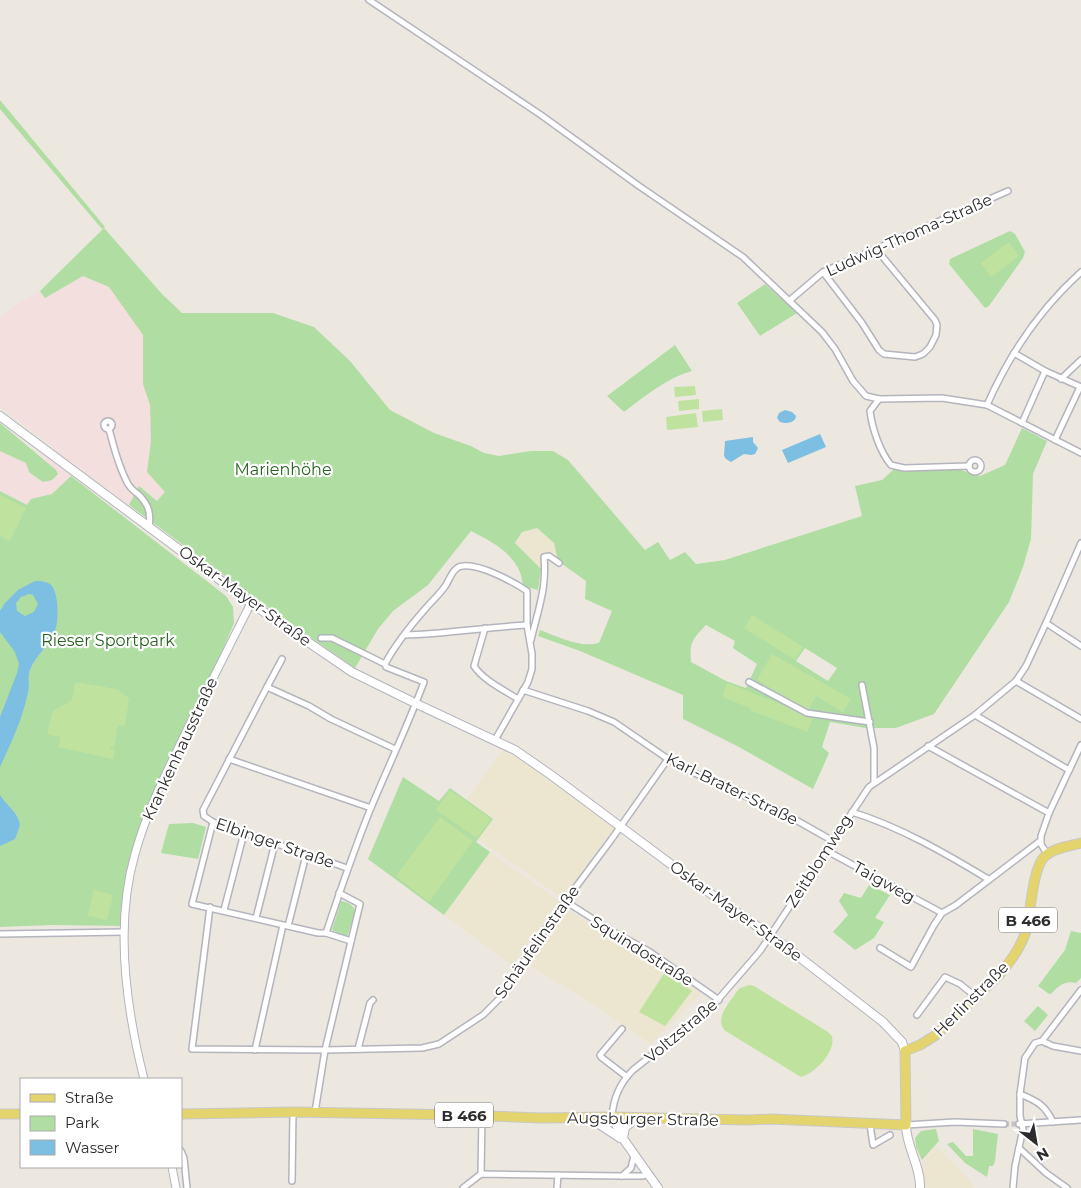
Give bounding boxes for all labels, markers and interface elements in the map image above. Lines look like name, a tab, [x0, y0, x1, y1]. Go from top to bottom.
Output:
street label: Ludwig-Thoma-Straße	[823, 190, 995, 280]
park label: Marienhöhe	[234, 460, 332, 479]
street label: Oskar-Mayer-Straße	[175, 542, 315, 650]
park label: Rieser Sportpark	[41, 631, 175, 650]
street label: Krankenhausstraße	[139, 674, 221, 824]
street label: Karl-Brater-Straße	[663, 749, 801, 829]
street label: Zeitblomweg	[782, 811, 856, 911]
street label: Elbinger Straße	[213, 814, 337, 872]
street label: Oskar-Mayer-Straße	[666, 857, 806, 965]
street label: Taigweg	[850, 857, 918, 907]
street label: Schäufelinstraße	[491, 882, 583, 1002]
road number: B 466	[999, 908, 1057, 932]
street label: Squindostraße	[587, 912, 697, 990]
street label: Herlinstraße	[930, 958, 1012, 1040]
street label: Voltzstraße	[641, 995, 721, 1067]
legend	[20, 1078, 182, 1168]
text: Straße	[65, 1088, 114, 1107]
road number: B 466	[435, 1102, 493, 1128]
street label: Augsburger Straße	[567, 1108, 719, 1130]
text: Park	[65, 1113, 99, 1132]
north arrow	[1011, 1118, 1061, 1168]
text: Wasser	[65, 1138, 119, 1157]
text: N	[1033, 1144, 1052, 1165]

